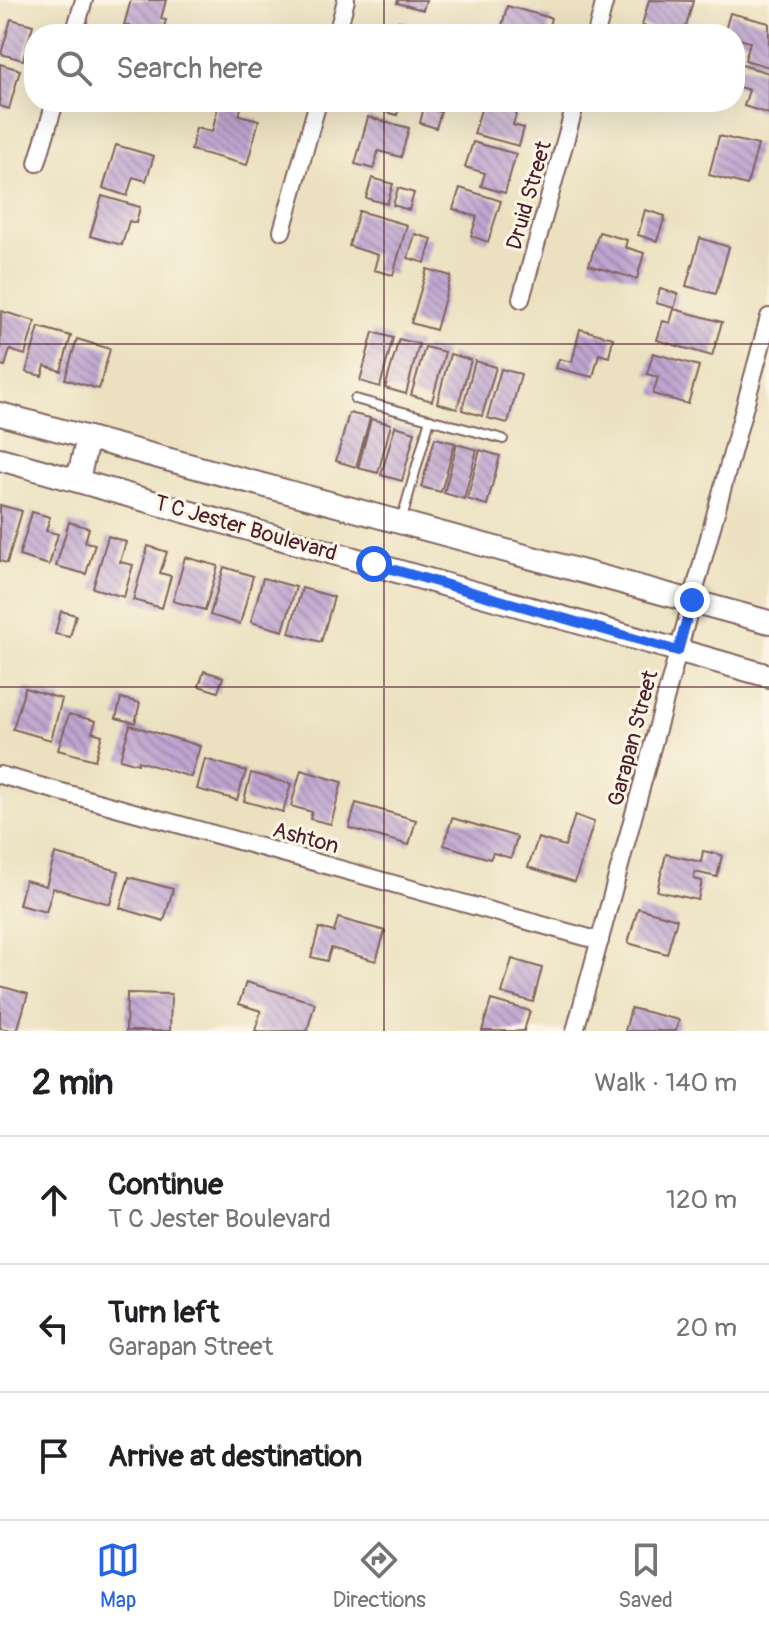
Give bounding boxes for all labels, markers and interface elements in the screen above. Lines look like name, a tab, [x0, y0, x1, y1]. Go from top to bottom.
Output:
search box	[24, 24, 745, 112]
icon: search	[52, 46, 96, 90]
text: Search here	[116, 50, 263, 87]
street label: Druid Street	[500, 138, 558, 253]
street label: T C Jester Boulevard	[151, 489, 340, 567]
route start	[356, 546, 392, 582]
route end	[674, 582, 710, 618]
street label: Garapan Street	[601, 667, 665, 809]
street label: Ashton	[270, 816, 342, 860]
text: 2 min	[32, 1062, 114, 1105]
text: Walk · 140 m	[594, 1067, 737, 1099]
text: Continue	[108, 1166, 223, 1203]
icon: ahead	[32, 1178, 76, 1222]
text: 120 m	[666, 1184, 737, 1216]
text: T C Jester Boulevard	[108, 1203, 331, 1235]
text: Turn left	[108, 1294, 219, 1331]
icon: left	[32, 1306, 76, 1350]
text: 20 m	[676, 1312, 737, 1344]
text: Garapan Street	[108, 1331, 273, 1363]
icon: arrive	[32, 1434, 76, 1478]
text: Arrive at destination	[108, 1438, 362, 1475]
tab: Map	[96, 1538, 140, 1614]
tab: Directions	[333, 1538, 426, 1614]
tab: Saved	[618, 1538, 673, 1614]

